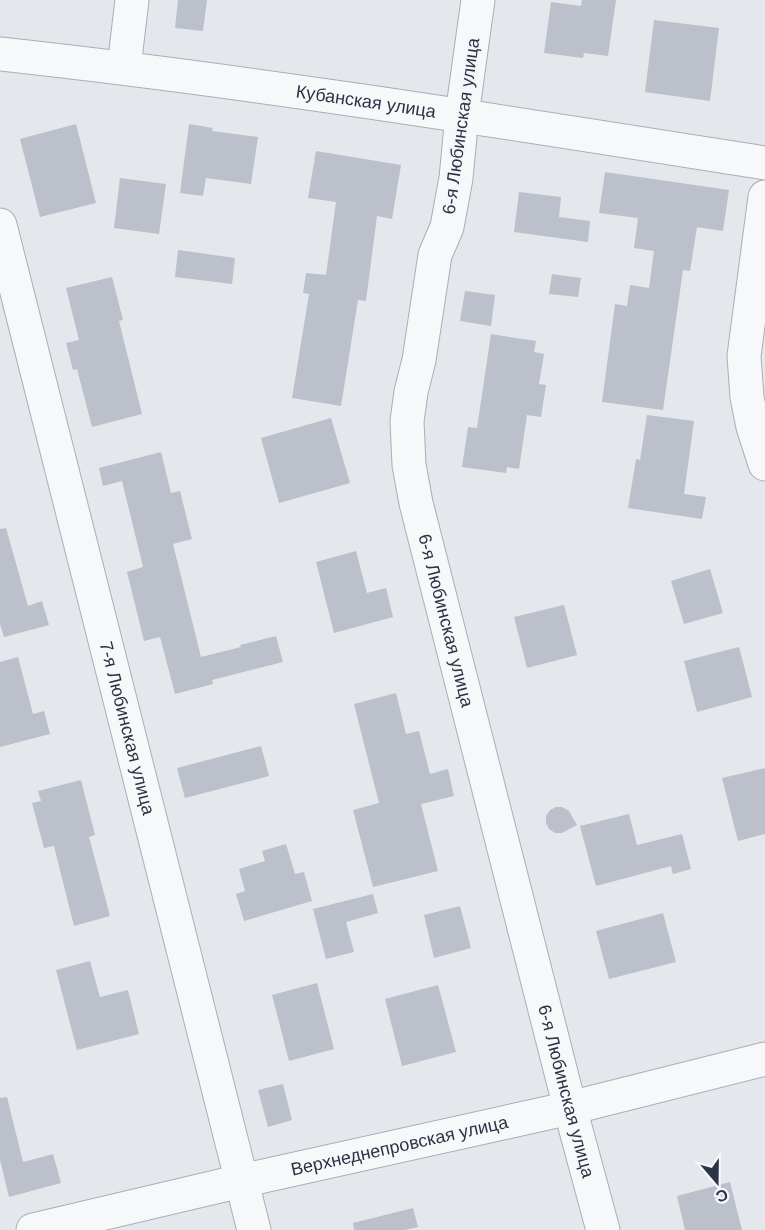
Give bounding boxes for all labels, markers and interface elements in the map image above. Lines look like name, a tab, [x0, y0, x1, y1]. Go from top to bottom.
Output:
street label: 6-я Любинская улица	[439, 36, 483, 215]
street label: Кубанская улица	[295, 82, 438, 122]
street label: 6-я Любинская улица	[414, 532, 478, 710]
street label: 7-я Любинская улица	[96, 639, 159, 818]
street label: 6-я Любинская улица	[534, 1003, 599, 1181]
street label: Верхнеднепровская улица	[289, 1112, 511, 1180]
north arrow	[687, 1152, 747, 1212]
text: С	[713, 1186, 730, 1206]

